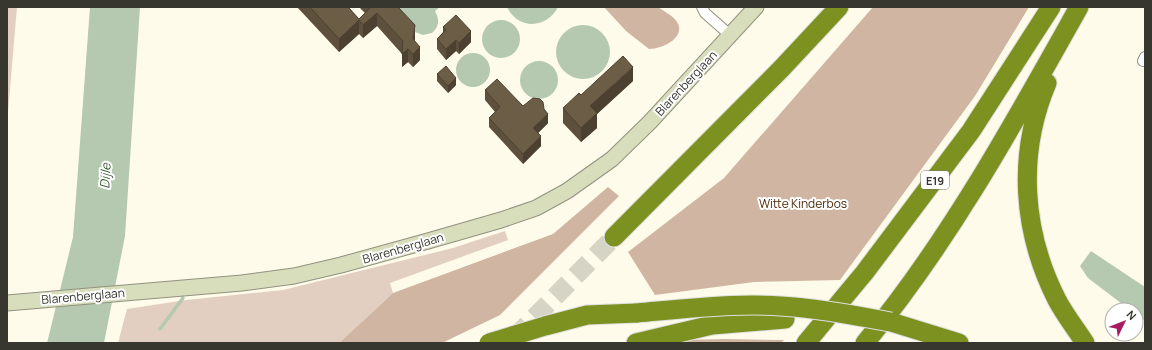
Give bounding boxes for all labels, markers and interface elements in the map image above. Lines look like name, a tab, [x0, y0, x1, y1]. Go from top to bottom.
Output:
street label: Blarenberglaan	[651, 47, 721, 119]
water label: Dijle	[95, 161, 115, 189]
road number: E19	[921, 171, 949, 189]
park label: Witte Kinderbos	[759, 195, 847, 212]
street label: Blarenberglaan	[360, 228, 446, 268]
street label: Blarenberglaan	[41, 284, 125, 308]
north arrow	[1104, 302, 1144, 342]
text: N	[1123, 307, 1140, 323]

